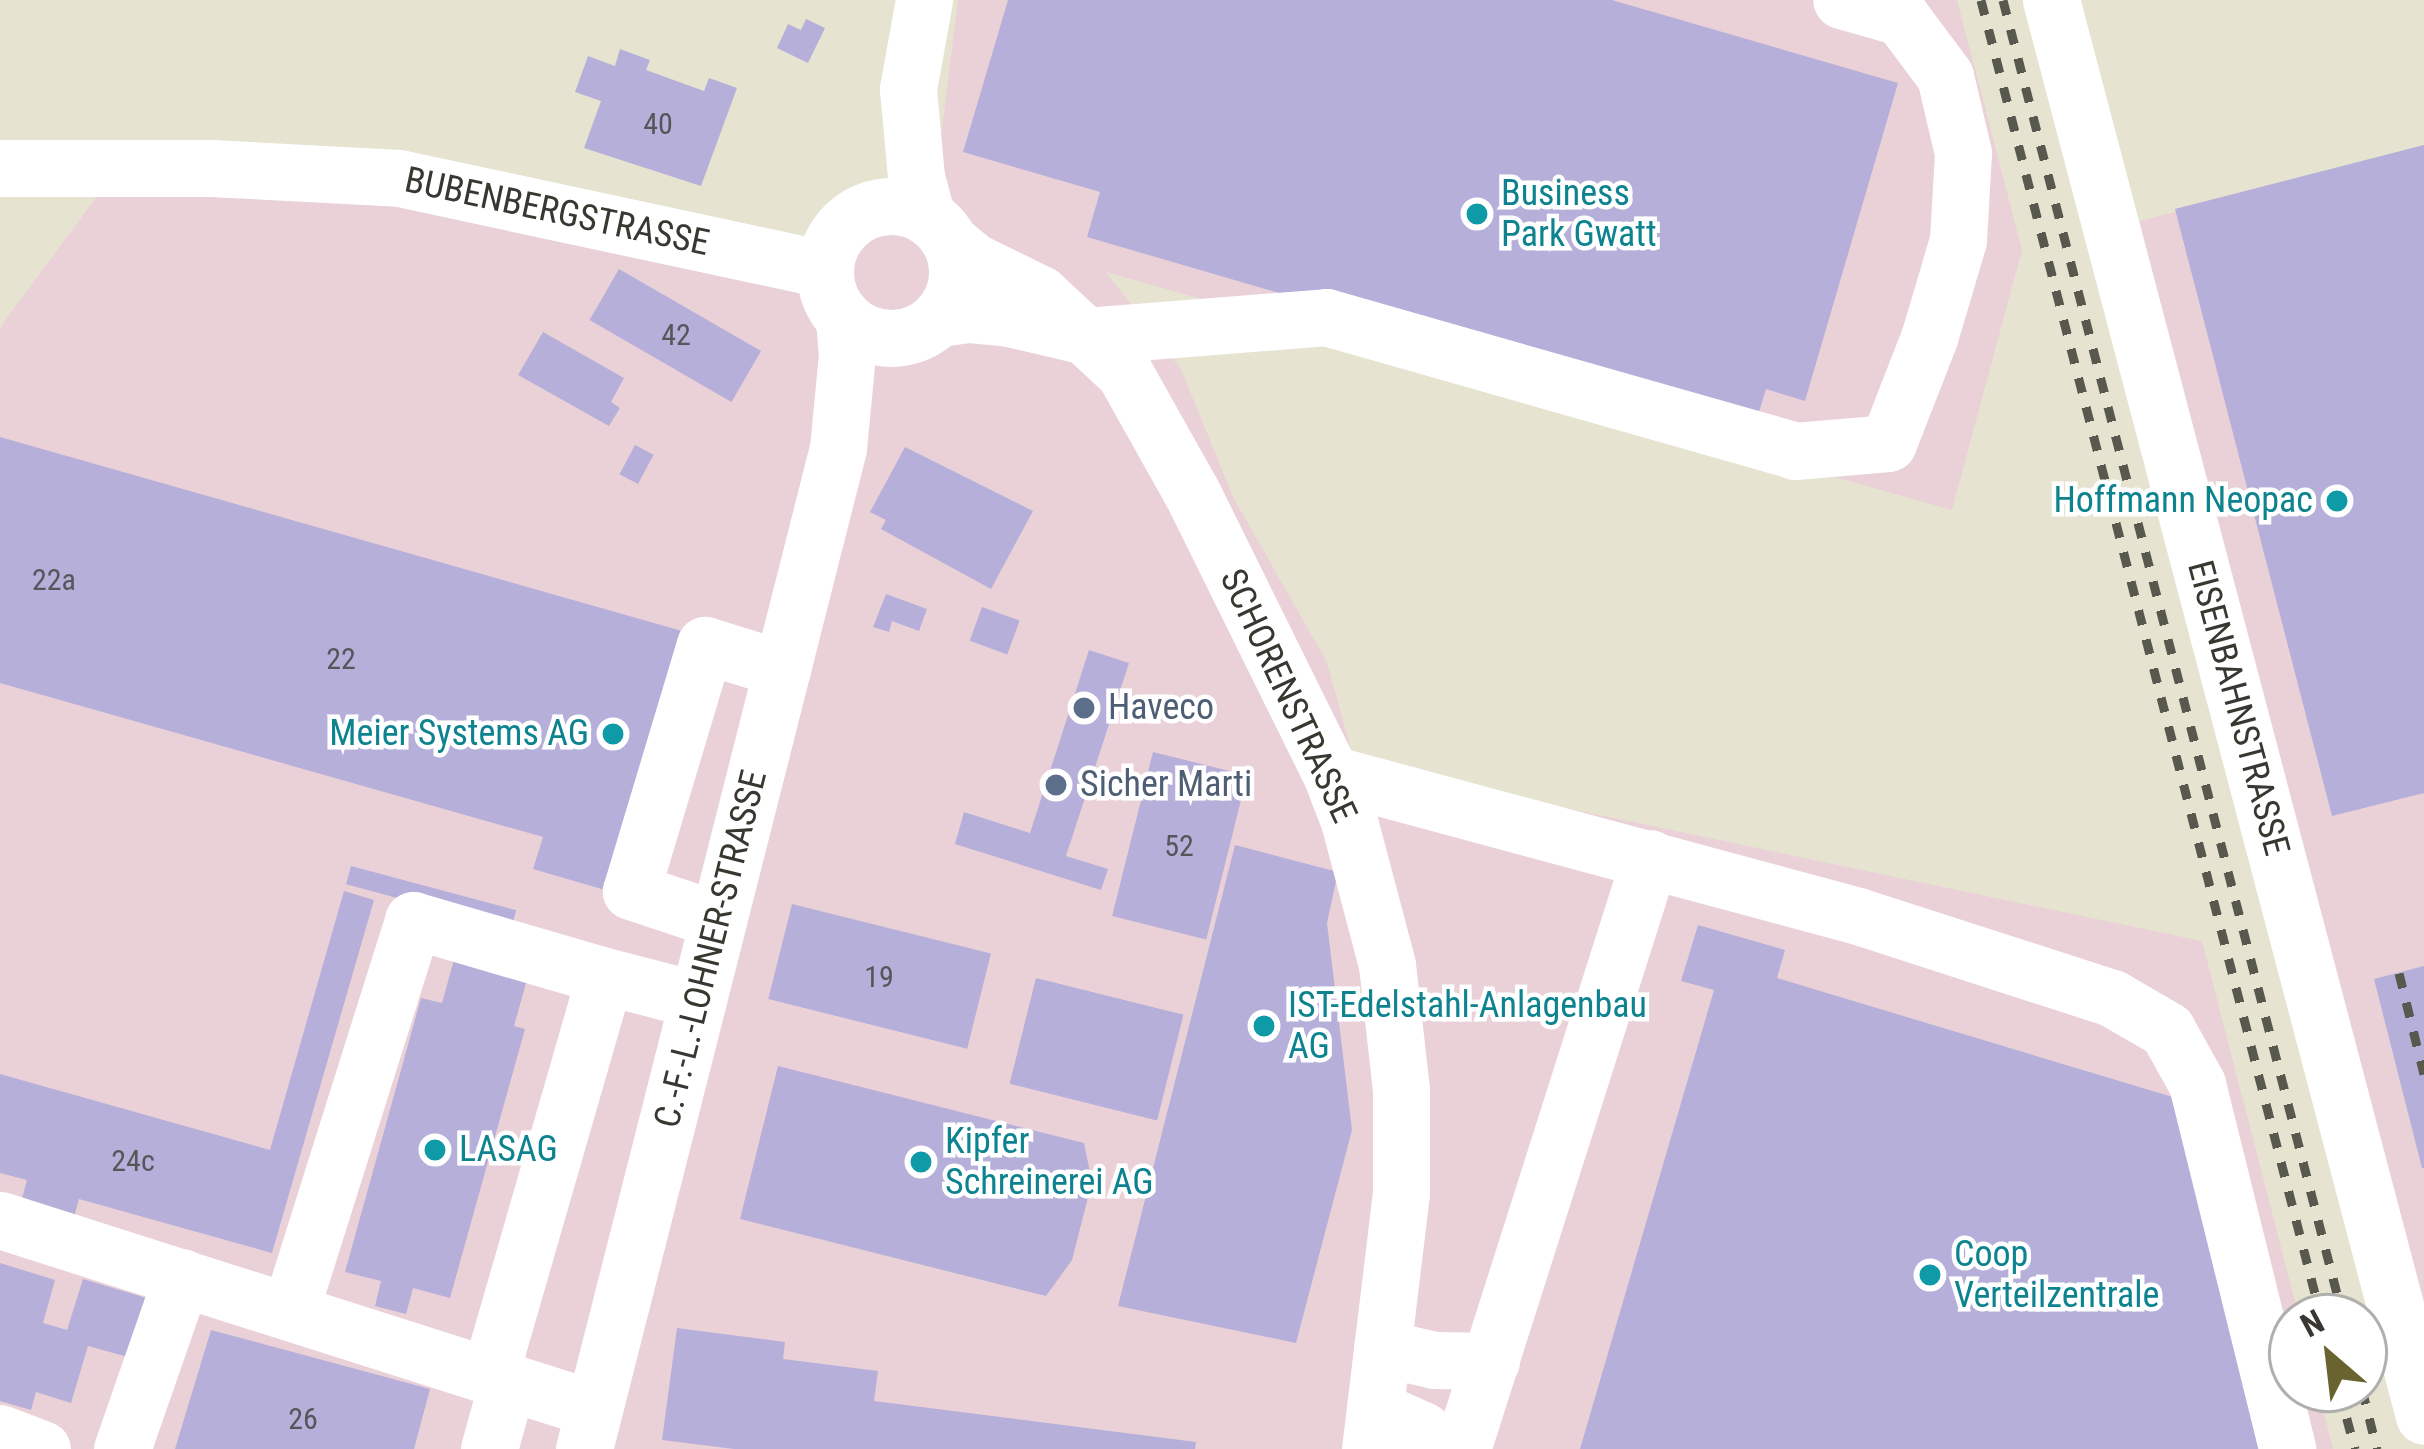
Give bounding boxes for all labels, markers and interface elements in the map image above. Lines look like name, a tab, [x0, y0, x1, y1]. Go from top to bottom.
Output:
house number: 40	[643, 106, 673, 142]
street label: BUBENBERGSTRASSE	[401, 159, 713, 265]
place label: Business Park Gwatt	[1501, 171, 1657, 256]
marker: Business Park Gwatt	[1464, 201, 1490, 227]
house number: 42	[661, 317, 691, 353]
place label: Hoffmann Neopac	[2053, 479, 2313, 523]
marker: Hoffmann Neopac	[2324, 488, 2350, 514]
street label: EISENBAHNSTRASSE	[2178, 556, 2298, 860]
house number: 22a	[32, 562, 76, 598]
street label: SCHORENSTRASSE	[1210, 562, 1366, 830]
house number: 22	[326, 641, 356, 677]
place label: Haveco	[1108, 686, 1214, 730]
marker: Haveco	[1071, 695, 1097, 721]
place label: Meier Systems AG	[329, 712, 589, 756]
marker: Meier Systems AG	[600, 721, 626, 747]
place label: Sicher Marti	[1080, 763, 1252, 807]
street label: C.-F.-L.-LOHNER-STRASSE	[646, 766, 776, 1132]
marker: Sicher Marti	[1043, 772, 1069, 798]
house number: 52	[1164, 828, 1194, 864]
house number: 19	[864, 959, 894, 995]
place label: IST-Edelstahl-Anlagenbau AG	[1288, 983, 1647, 1068]
marker: IST-Edelstahl-Anlagenbau AG	[1251, 1013, 1277, 1039]
place label: Kipfer Schreinerei AG	[945, 1119, 1154, 1204]
place label: LASAG	[459, 1128, 558, 1172]
marker: LASAG	[422, 1137, 448, 1163]
house number: 24c	[111, 1143, 155, 1179]
marker: Kipfer Schreinerei AG	[908, 1149, 934, 1175]
place label: Coop Verteilzentrale	[1954, 1232, 2159, 1317]
marker: Coop Verteilzentrale	[1917, 1262, 1943, 1288]
north arrow	[2268, 1293, 2388, 1413]
text: N	[2294, 1301, 2330, 1345]
house number: 26	[288, 1401, 318, 1437]

